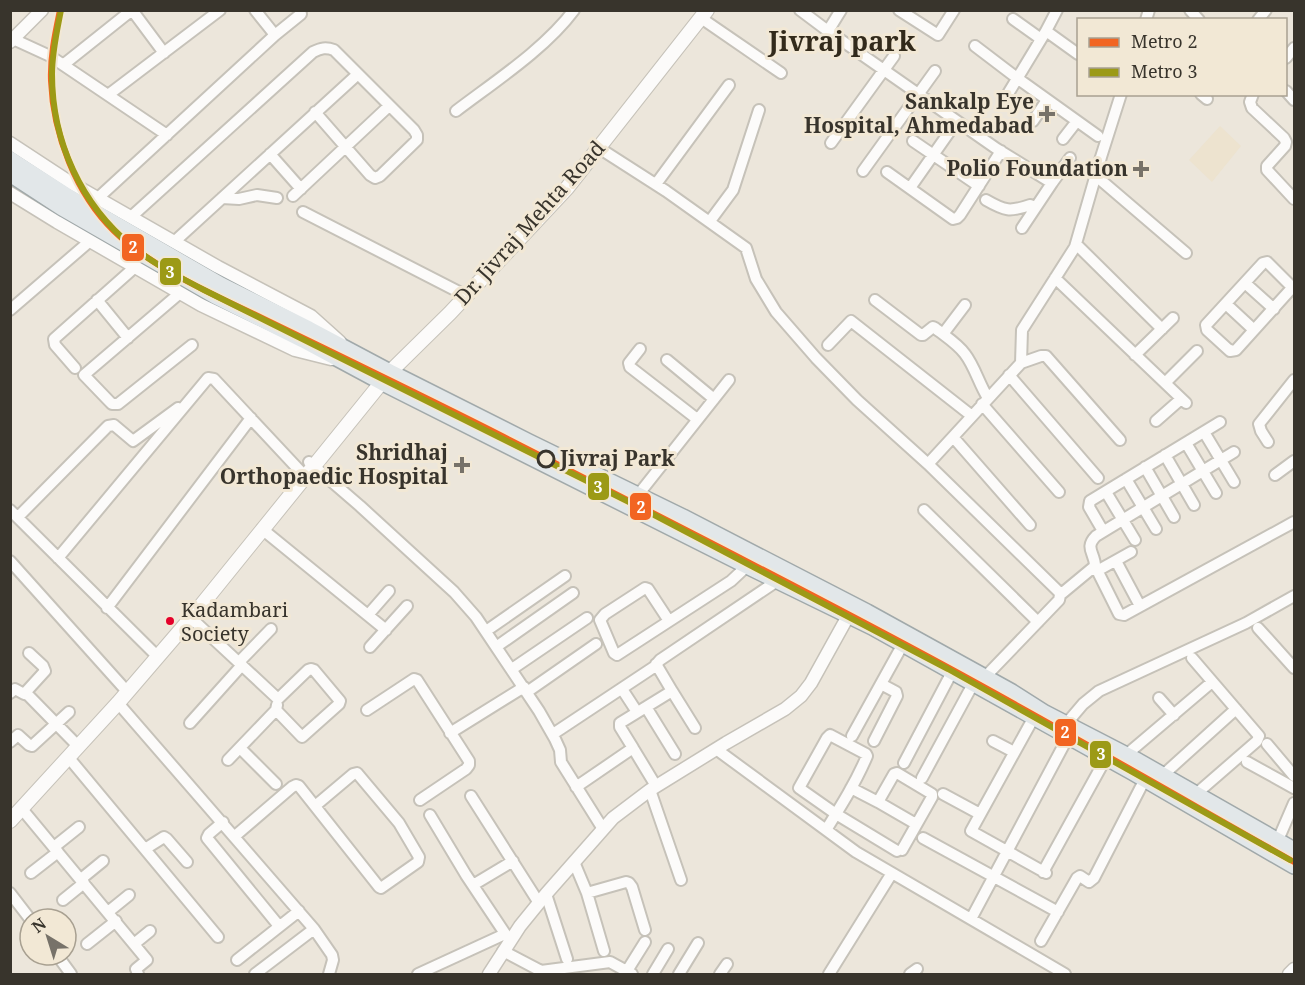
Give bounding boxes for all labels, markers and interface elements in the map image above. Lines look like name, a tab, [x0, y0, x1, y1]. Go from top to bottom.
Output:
legend	[1077, 18, 1287, 96]
district label: Jivraj park	[767, 22, 917, 59]
text: Metro 2	[1131, 29, 1197, 53]
text: Metro 3	[1131, 59, 1197, 83]
place label: Sankalp Eye Hospital, Ahmedabad	[804, 87, 1034, 139]
marker: Sankalp Eye Hospital, Ahmedabad	[1038, 105, 1056, 123]
street label: Dr. Jivraj Mehta Road	[448, 134, 611, 311]
place label: Polio Foundation	[946, 154, 1128, 182]
marker: Polio Foundation	[1132, 160, 1150, 178]
line badge: 2	[121, 233, 145, 262]
text: 2	[128, 236, 138, 258]
line badge: 3	[159, 257, 182, 286]
text: 3	[165, 261, 175, 283]
place label: Shridhaj Orthopaedic Hospital	[220, 438, 449, 490]
place label: Jivraj Park	[559, 444, 675, 472]
marker: Jivraj Park	[537, 450, 555, 468]
marker: Shridhaj Orthopaedic Hospital	[453, 456, 471, 474]
line badge: 3	[587, 472, 610, 501]
text: 3	[593, 476, 603, 498]
line badge: 2	[629, 492, 652, 521]
text: 2	[636, 496, 646, 518]
place label: Kadambari Society	[181, 596, 289, 647]
marker: Kadambari Society	[164, 615, 176, 627]
line badge: 2	[1054, 718, 1077, 747]
text: 2	[1060, 721, 1070, 743]
line badge: 3	[1089, 740, 1112, 769]
text: 3	[1096, 743, 1106, 765]
north arrow	[18, 907, 78, 967]
text: N	[27, 912, 51, 938]

